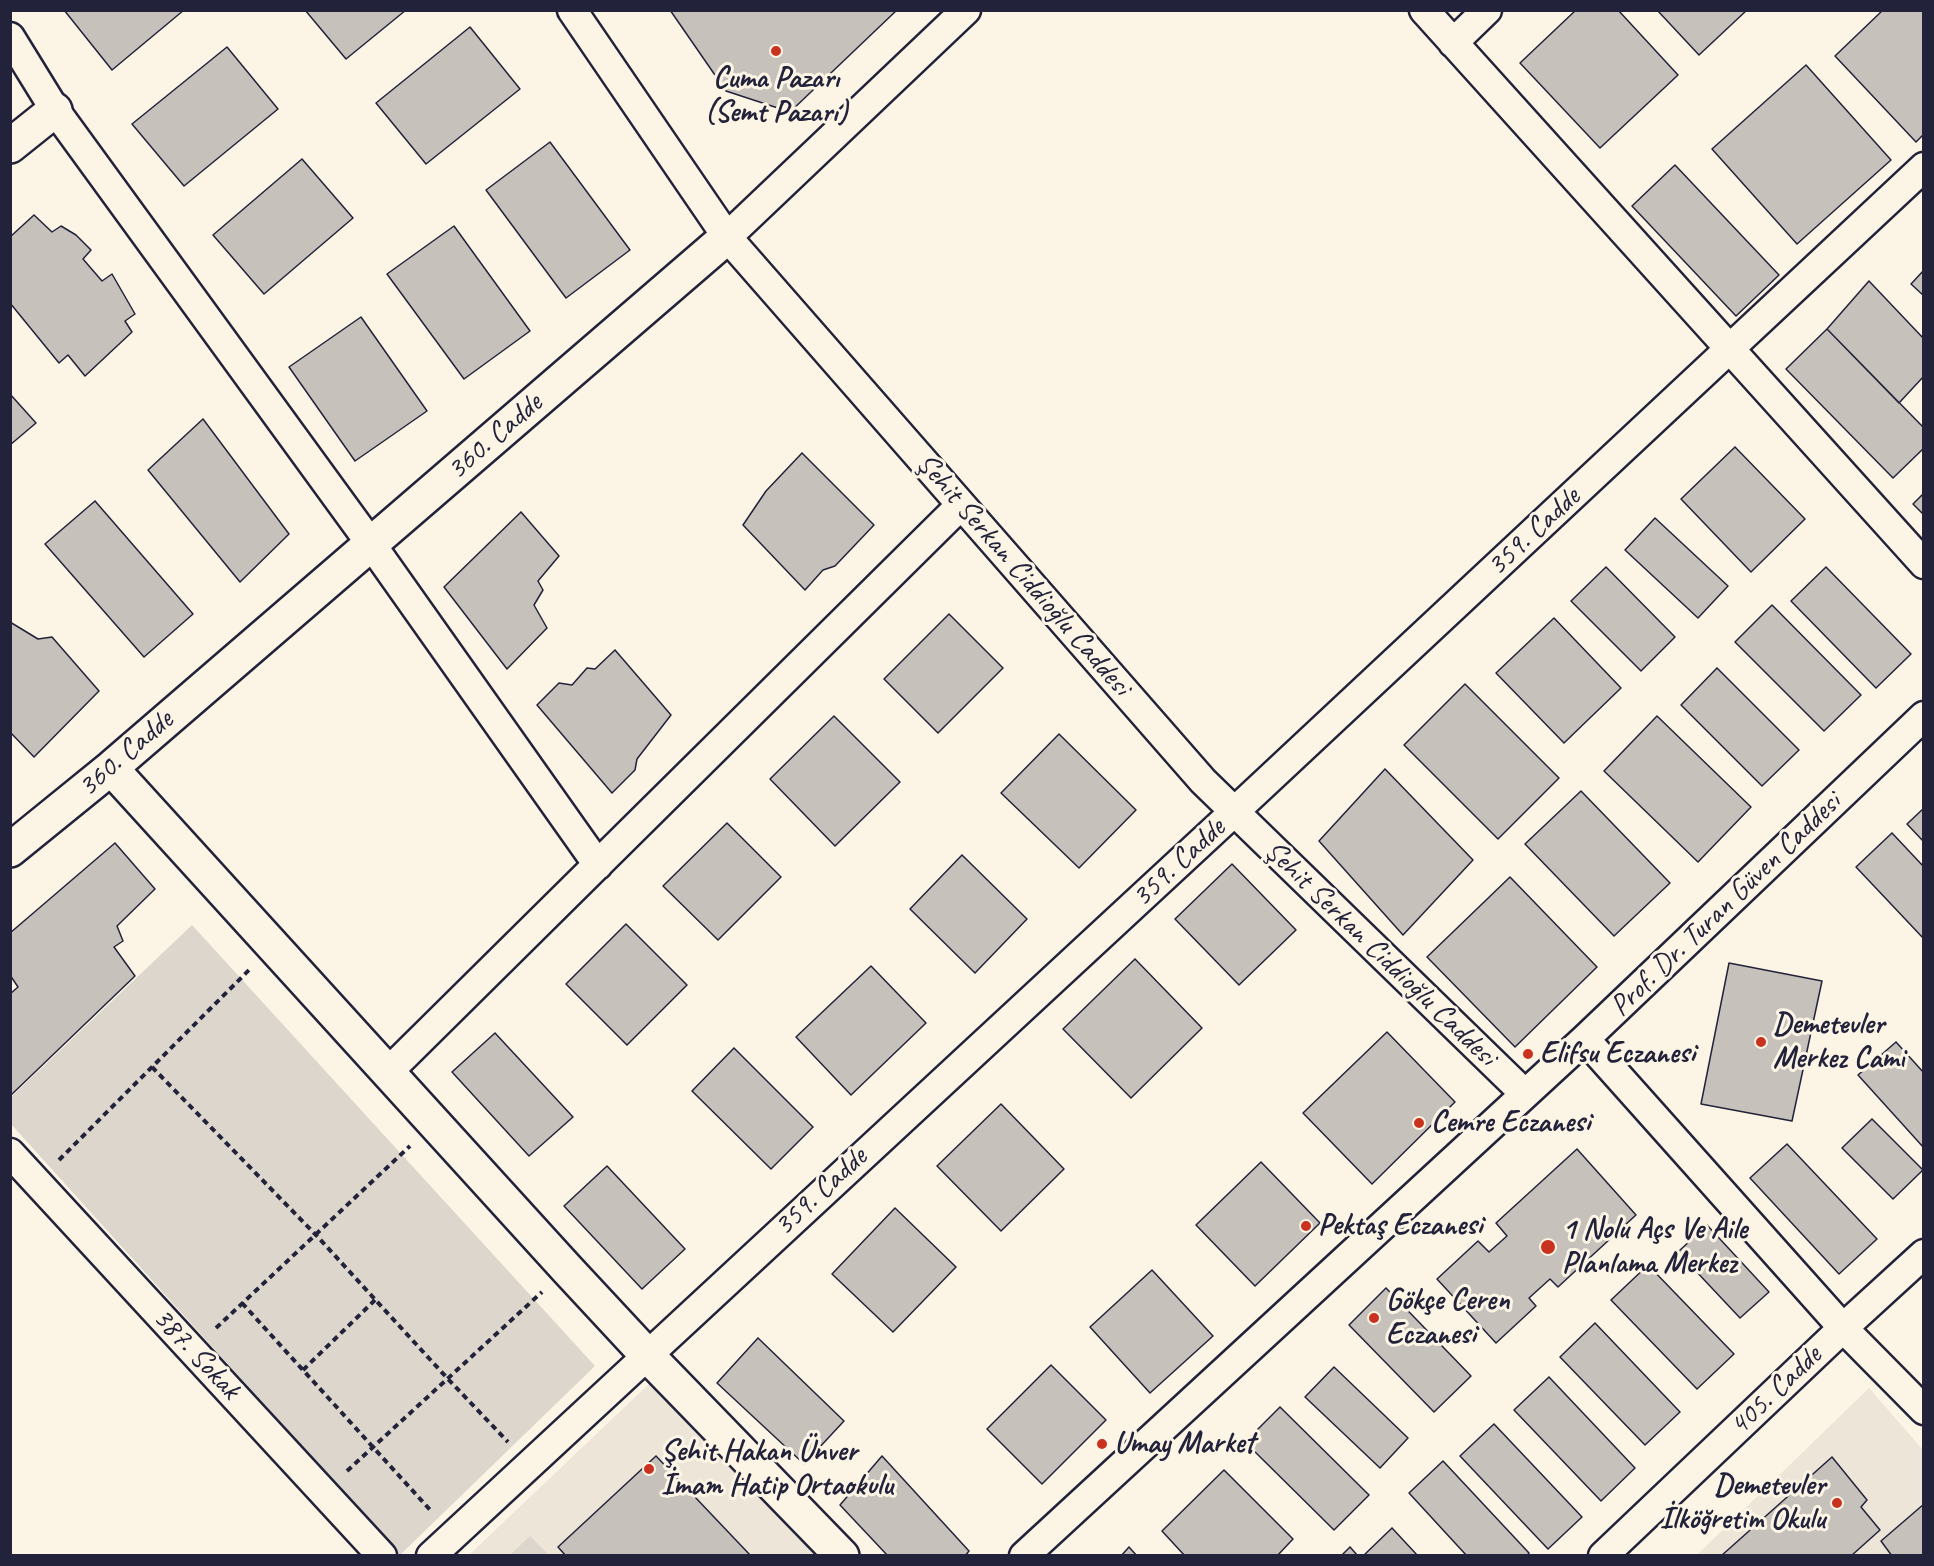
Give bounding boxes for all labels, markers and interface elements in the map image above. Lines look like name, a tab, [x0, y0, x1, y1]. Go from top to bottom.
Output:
marker: Cuma Pazarı (Semt Pazarı)	[769, 44, 783, 58]
place label: Cuma Pazarı (Semt Pazarı)	[705, 61, 847, 132]
street label: 360. Cadde	[440, 386, 550, 488]
street label: Şehit Serkan Ciddioğlu Caddesi	[908, 446, 1138, 704]
street label: 359. Cadde	[1480, 480, 1588, 584]
street label: 360. Cadde	[71, 703, 181, 805]
street label: Prof. Dr. Turan Güven Caddesi	[1603, 785, 1849, 1025]
street label: 359. Cadde	[1125, 811, 1233, 915]
street label: Şehit Serkan Ciddioğlu Caddesi	[1256, 834, 1504, 1074]
place label: Demetevler Merkez Cami	[1773, 1007, 1904, 1078]
marker: Demetevler Merkez Cami	[1754, 1035, 1768, 1049]
place label: Elifsu Eczanesi	[1540, 1036, 1695, 1072]
marker: Elifsu Eczanesi	[1521, 1047, 1535, 1061]
place label: Cemre Eczanesi	[1431, 1105, 1590, 1141]
marker: Cemre Eczanesi	[1412, 1116, 1426, 1130]
street label: 359. Cadde	[767, 1140, 875, 1244]
place label: Pektaş Eczanesi	[1318, 1208, 1482, 1244]
place label: 1 Nolu Açs Ve Aile Planlama Merkez	[1562, 1212, 1747, 1282]
marker: Pektaş Eczanesi	[1299, 1219, 1313, 1233]
marker: 1 Nolu Açs Ve Aile Planlama Merkez	[1539, 1238, 1557, 1256]
place label: Gökçe Ceren Eczanesi	[1386, 1283, 1509, 1354]
street label: 387. Sokak	[144, 1301, 248, 1407]
marker: Gökçe Ceren Eczanesi	[1367, 1311, 1381, 1325]
street label: 405. Cadde	[1722, 1338, 1830, 1444]
place label: Umay Market	[1114, 1426, 1255, 1462]
place label: Şehit Hakan Ünver İmam Hatip Ortaokulu	[661, 1434, 893, 1504]
marker: Umay Market	[1095, 1437, 1109, 1451]
marker: Şehit Hakan Ünver İmam Hatip Ortaokulu	[642, 1462, 656, 1476]
place label: Demetevler İlköğretim Okulu	[1660, 1468, 1825, 1538]
marker: Demetevler İlköğretim Okulu	[1830, 1496, 1844, 1510]

